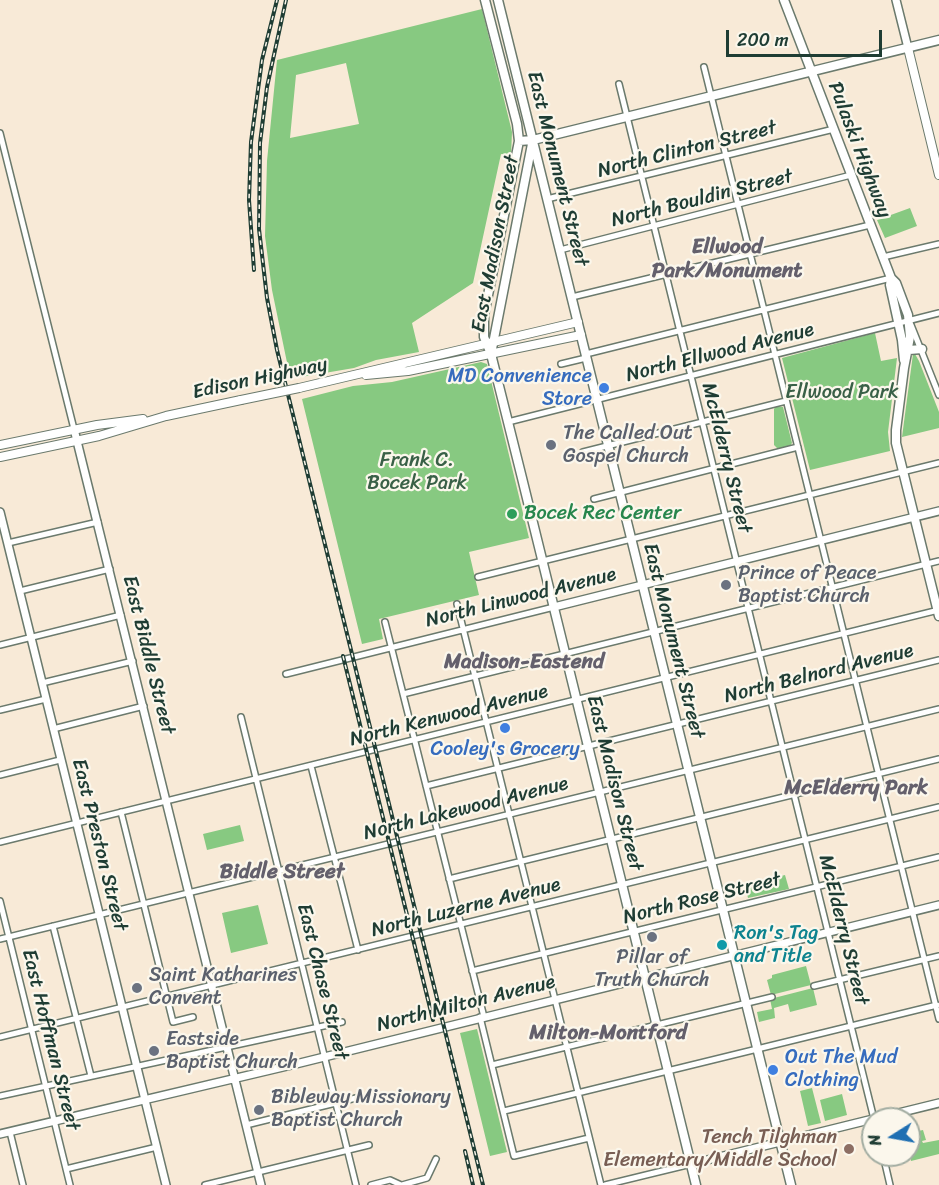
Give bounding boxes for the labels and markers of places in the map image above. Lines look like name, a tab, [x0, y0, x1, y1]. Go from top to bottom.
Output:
place label: MD Convenience Store	[448, 365, 592, 412]
marker: MD Convenience Store	[597, 381, 611, 395]
place label: The Called Out Gospel Church	[563, 422, 692, 469]
marker: The Called Out Gospel Church	[544, 438, 558, 452]
place label: Bocek Rec Center	[524, 502, 681, 526]
marker: Bocek Rec Center	[505, 507, 519, 521]
place label: Prince of Peace Baptist Church	[738, 562, 876, 609]
marker: Prince of Peace Baptist Church	[719, 578, 733, 592]
marker: Cooley's Grocery	[498, 721, 512, 735]
place label: Cooley's Grocery	[430, 738, 580, 762]
place label: Ron's Tag and Title	[734, 922, 818, 969]
marker: Pillar of Truth Church	[645, 930, 659, 944]
marker: Ron's Tag and Title	[715, 938, 729, 952]
place label: Pillar of Truth Church	[595, 946, 709, 993]
place label: Saint Katharines Convent	[149, 964, 297, 1011]
marker: Saint Katharines Convent	[130, 981, 144, 995]
place label: Eastside Baptist Church	[166, 1028, 298, 1075]
marker: Eastside Baptist Church	[147, 1044, 161, 1058]
place label: Out The Mud Clothing	[785, 1046, 897, 1093]
marker: Out The Mud Clothing	[766, 1063, 780, 1077]
place label: Bibleway Missionary Baptist Church	[271, 1086, 451, 1133]
marker: Bibleway Missionary Baptist Church	[252, 1103, 266, 1117]
place label: Tench Tilghman Elementary/Middle School	[603, 1126, 837, 1173]
marker: Tench Tilghman Elementary/Middle School	[842, 1142, 856, 1156]

